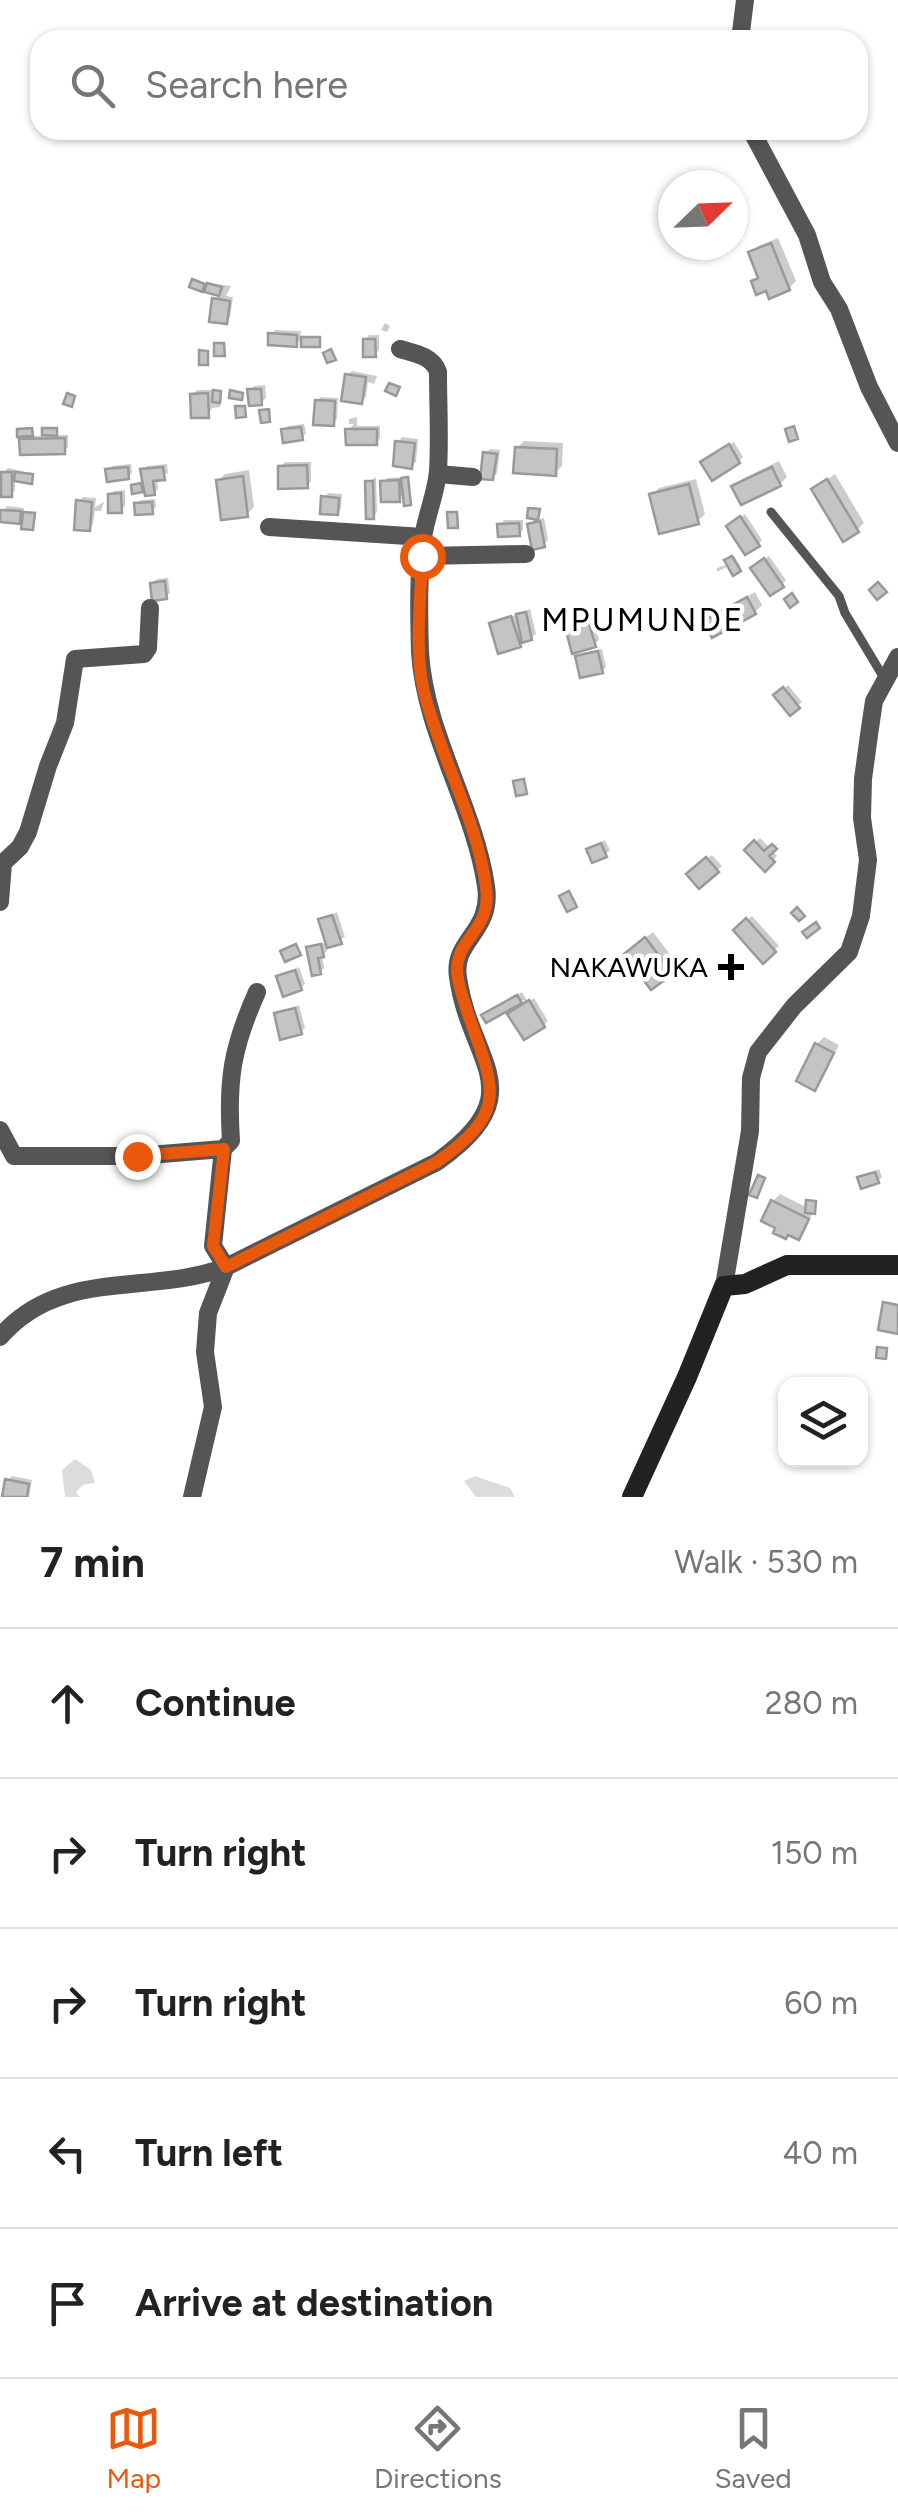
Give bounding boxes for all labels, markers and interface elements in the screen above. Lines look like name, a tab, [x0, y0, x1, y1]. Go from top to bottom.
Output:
search box	[30, 30, 868, 140]
icon: search	[65, 58, 120, 113]
text: Search here	[145, 62, 348, 108]
north arrow	[658, 170, 748, 260]
route start	[400, 534, 446, 580]
district label: MPUMUNDE	[541, 601, 745, 639]
place label: NAKAWUKA	[550, 950, 708, 984]
marker: NAKAWUKA	[718, 954, 744, 980]
route end	[115, 1134, 161, 1180]
map controls	[778, 1377, 868, 1467]
button: layers	[778, 1377, 868, 1467]
text: 7 min	[40, 1537, 145, 1588]
text: Walk · 530 m	[674, 1543, 858, 1581]
icon: ahead	[40, 1676, 95, 1731]
text: Continue	[135, 1680, 296, 1726]
text: 280 m	[765, 1684, 858, 1722]
icon: right	[40, 1826, 95, 1881]
text: Turn right	[135, 1830, 307, 1876]
text: 150 m	[771, 1834, 858, 1872]
icon: right	[40, 1976, 95, 2031]
text: Turn right	[135, 1980, 307, 2026]
text: 60 m	[784, 1984, 858, 2022]
icon: left	[40, 2126, 95, 2181]
text: Turn left	[135, 2130, 283, 2176]
text: 40 m	[782, 2134, 858, 2172]
icon: arrive	[40, 2276, 95, 2331]
text: Arrive at destination	[135, 2280, 493, 2326]
tab: Map	[106, 2401, 161, 2495]
tab: Directions	[374, 2401, 502, 2495]
tab: Saved	[714, 2401, 792, 2495]

